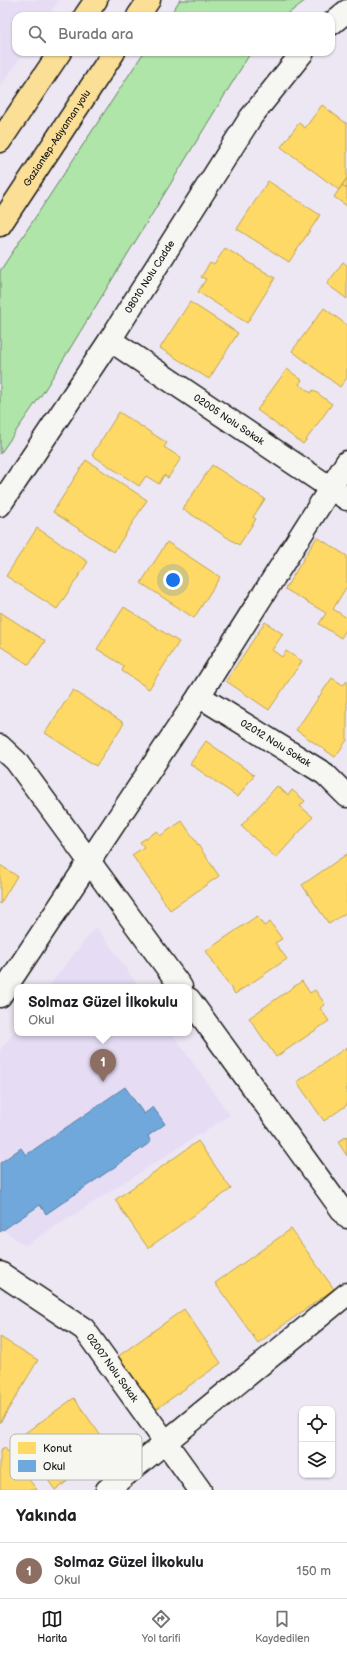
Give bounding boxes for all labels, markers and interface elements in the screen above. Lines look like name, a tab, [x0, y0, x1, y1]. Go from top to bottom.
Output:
search box	[12, 12, 335, 56]
icon: search	[26, 23, 48, 45]
text: Burada ara	[58, 25, 133, 44]
street label: Gaziantep-Adıyaman yolu	[21, 88, 93, 189]
street label: 08010 Nolu Cadde	[122, 238, 177, 316]
street label: 02005 Nolu Sokak	[191, 392, 266, 448]
your location	[163, 570, 183, 590]
street label: 02012 Nolu Sokak	[238, 717, 313, 770]
popup	[14, 984, 192, 1036]
text: Solmaz Güzel İlkokulu	[28, 993, 178, 1012]
text: Okul	[28, 1012, 55, 1028]
pin: 1	[90, 1049, 116, 1082]
street label: 02007 Nolu Sokak	[83, 1332, 141, 1404]
map controls	[299, 1406, 335, 1478]
button: locate	[299, 1406, 335, 1442]
legend	[10, 1434, 142, 1480]
text: Konut	[43, 1442, 72, 1455]
button: layers	[299, 1442, 335, 1478]
text: Okul	[43, 1460, 65, 1473]
text: Yakında	[16, 1506, 77, 1526]
text: Solmaz Güzel İlkokulu	[54, 1553, 204, 1572]
text: 1	[26, 1563, 32, 1579]
text: 150 m	[297, 1563, 331, 1579]
text: Okul	[54, 1572, 80, 1588]
tab: Harita	[37, 1608, 67, 1645]
tab: Yol tarifi	[142, 1608, 181, 1645]
tab: Kaydedilen	[255, 1608, 310, 1645]

